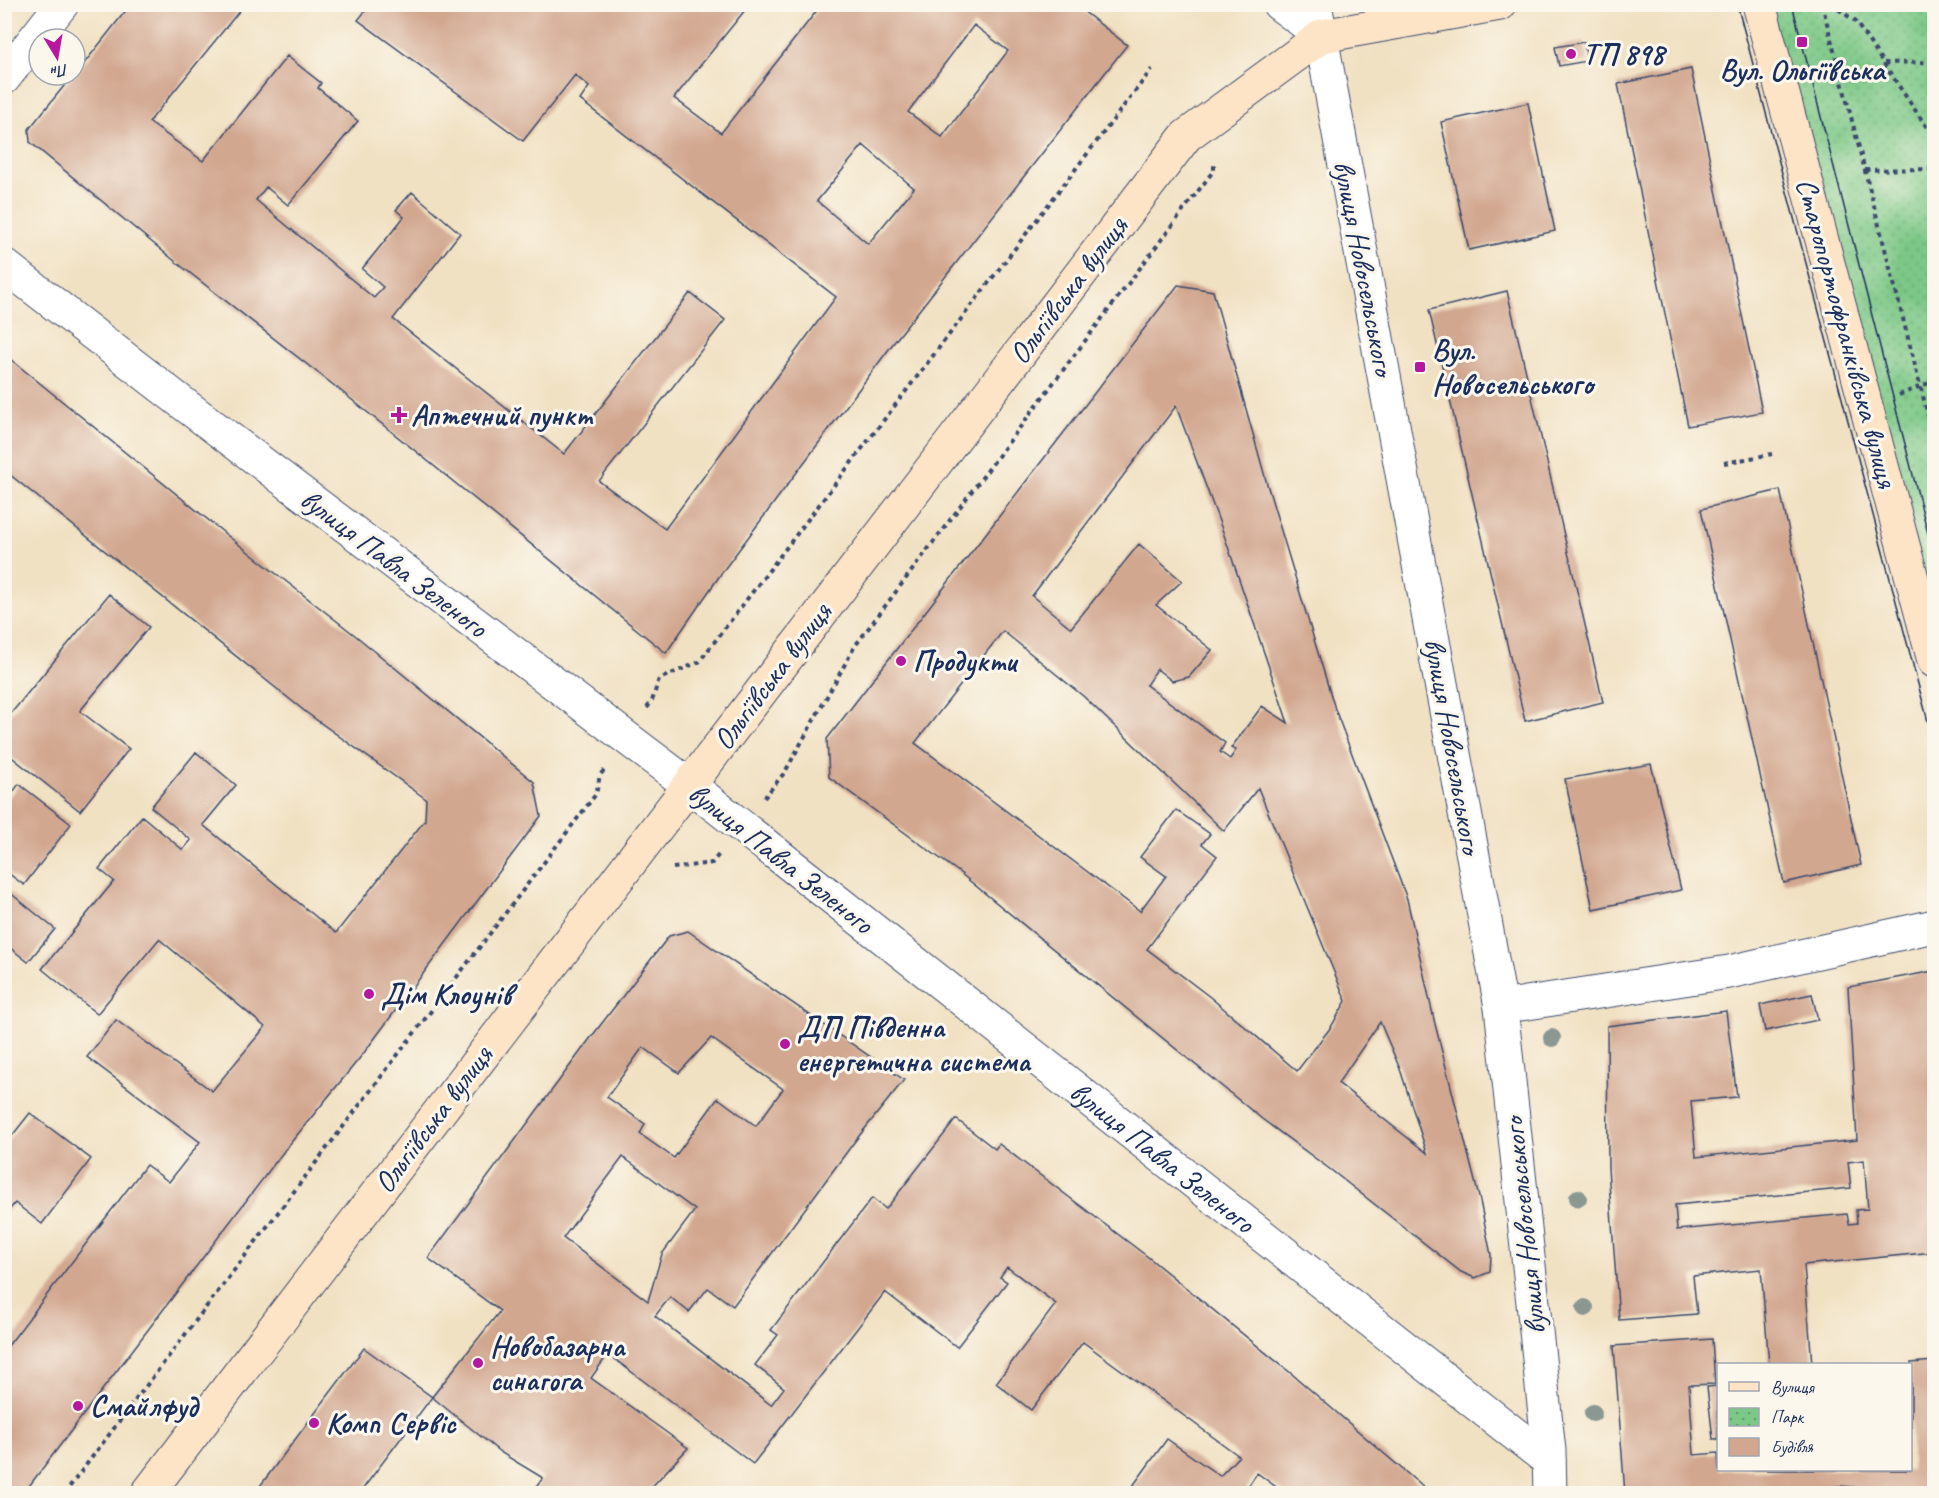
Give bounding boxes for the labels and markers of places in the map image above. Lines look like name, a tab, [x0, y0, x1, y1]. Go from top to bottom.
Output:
place label: ТП 898	[1583, 35, 1668, 73]
marker: Вул. Ольгіївська	[1795, 35, 1809, 49]
marker: ТП 898	[1564, 47, 1578, 61]
place label: Вул. Ольгіївська	[1720, 51, 1887, 89]
place label: Вул. Новосельського	[1432, 331, 1596, 403]
marker: Вул. Новосельського	[1413, 360, 1427, 374]
place label: Аптечний пункт	[411, 396, 594, 434]
marker: Аптечний пункт	[392, 408, 406, 422]
place label: Продукти	[913, 642, 1019, 681]
marker: Продукти	[894, 654, 908, 668]
place label: Дім Клоунів	[381, 975, 518, 1014]
marker: Дім Клоунів	[362, 987, 376, 1001]
place label: ДП Південна енергетична система	[797, 1008, 1032, 1080]
marker: ДП Південна енергетична система	[778, 1037, 792, 1051]
place label: Новобазарна синагога	[490, 1327, 626, 1399]
marker: Новобазарна синагога	[471, 1356, 485, 1370]
place label: Смайлфуд	[90, 1387, 201, 1425]
marker: Смайлфуд	[71, 1399, 85, 1413]
place label: Комп Сервіс	[326, 1404, 458, 1442]
marker: Комп Сервіс	[307, 1416, 321, 1430]

